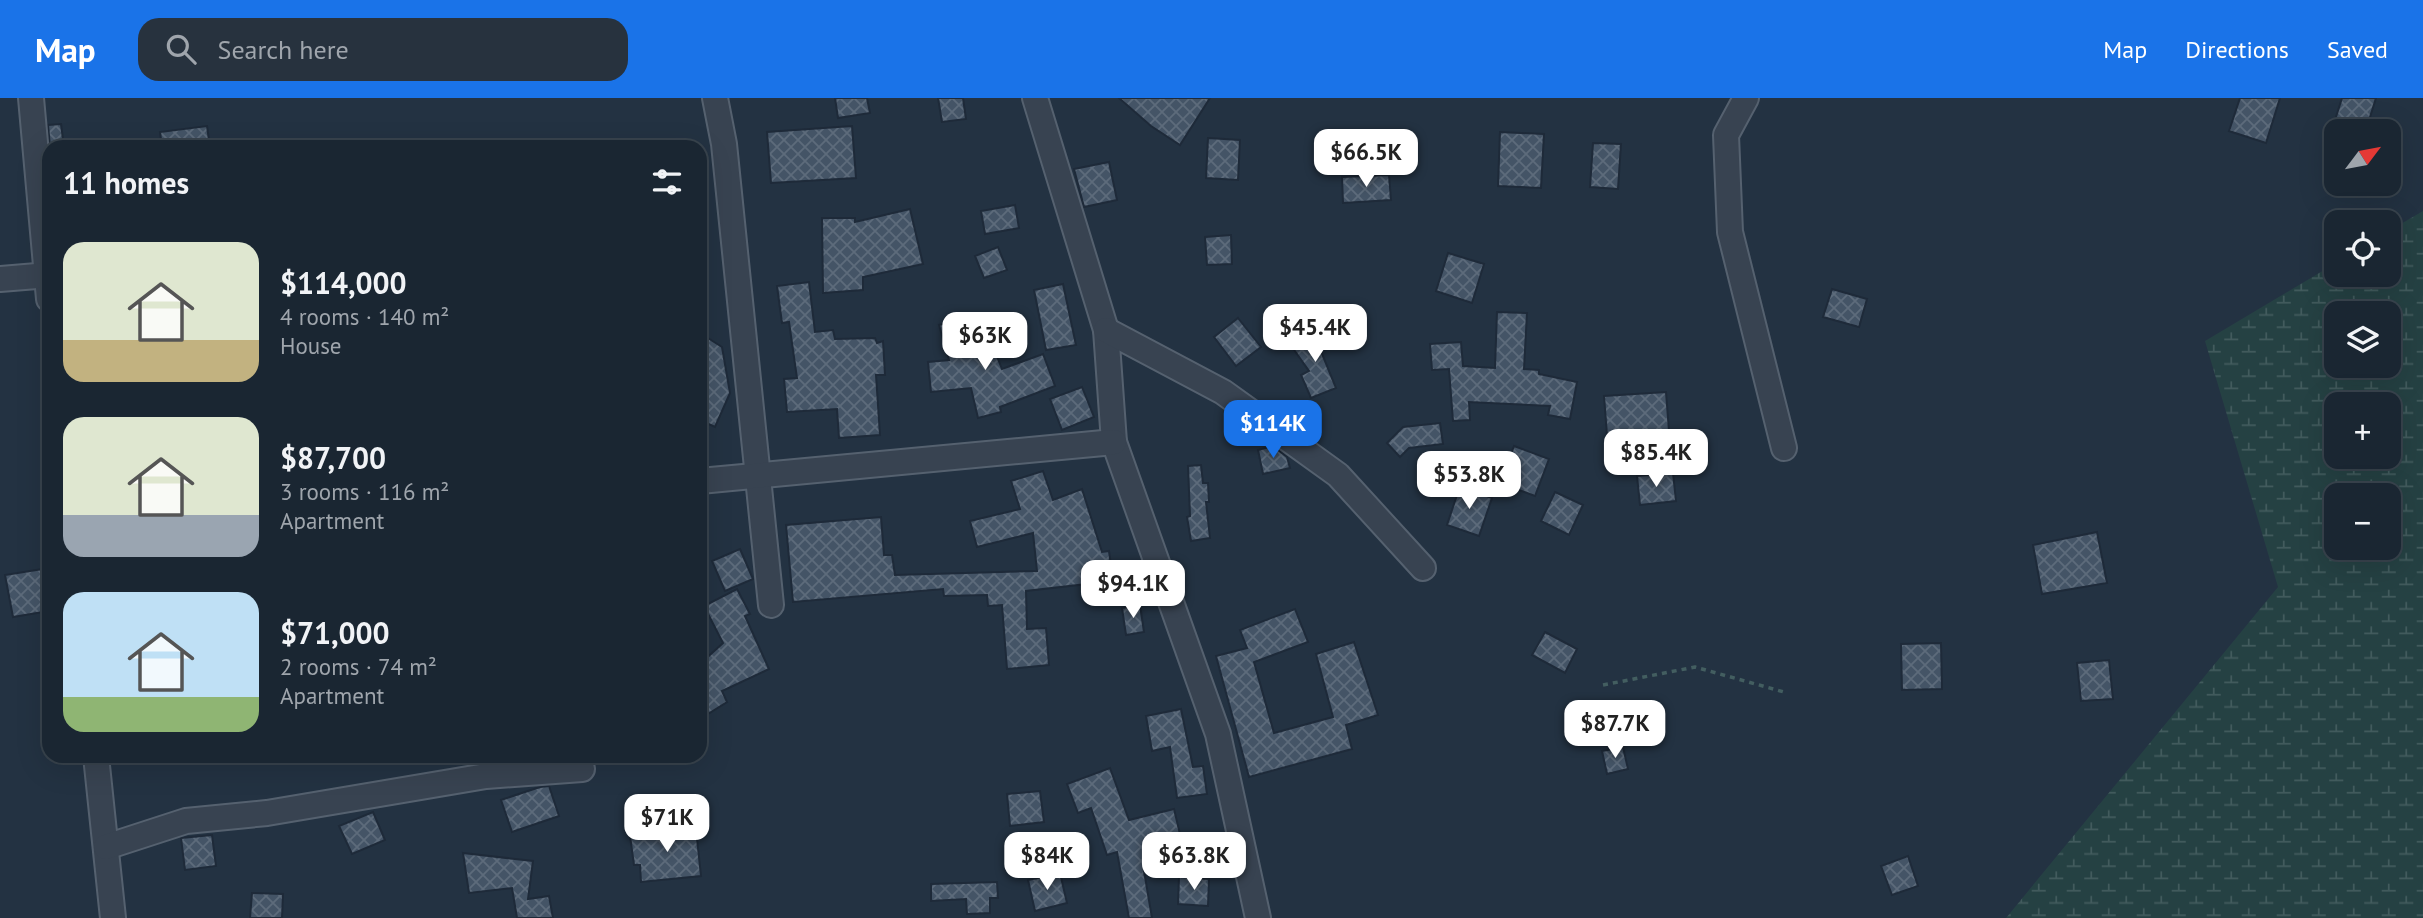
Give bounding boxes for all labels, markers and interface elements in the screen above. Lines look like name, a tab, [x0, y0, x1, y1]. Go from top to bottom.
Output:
search box	[138, 18, 628, 81]
text: Map	[35, 28, 96, 71]
icon: search	[162, 30, 200, 68]
text: Search here	[218, 33, 349, 66]
text: Map	[2103, 34, 2147, 65]
text: Directions	[2185, 34, 2289, 65]
text: Saved	[2327, 34, 2388, 65]
north arrow	[2324, 119, 2401, 196]
map controls	[2324, 119, 2401, 560]
pin: $66.5K	[1309, 130, 1423, 189]
text: $66.5K	[1330, 137, 1402, 166]
text: 11 homes	[63, 163, 189, 202]
icon: filters	[648, 163, 686, 201]
button: locate	[2324, 210, 2401, 287]
text: $114,000	[280, 263, 407, 302]
icon: home	[119, 270, 203, 354]
button: layers	[2324, 301, 2401, 378]
text: 4 rooms · 140 m²	[280, 302, 449, 331]
pin: $45.4K	[1258, 304, 1372, 364]
text: $45.4K	[1279, 312, 1351, 341]
pin: $63K	[944, 313, 1026, 372]
text: $63K	[958, 320, 1012, 349]
text: House	[280, 331, 342, 360]
button: +	[2324, 392, 2401, 469]
pin: $114K	[1224, 400, 1322, 460]
text: $114K	[1240, 408, 1306, 437]
pin: $85.4K	[1599, 430, 1713, 489]
text: $85.4K	[1620, 437, 1692, 466]
text: $87,700	[280, 438, 386, 477]
icon: home	[119, 445, 203, 529]
pin: $53.8K	[1412, 452, 1526, 511]
text: $53.8K	[1433, 459, 1505, 488]
text: 3 rooms · 116 m²	[280, 477, 449, 506]
button: −	[2324, 483, 2401, 560]
text: Apartment	[280, 506, 384, 535]
pin: $94.1K	[1076, 560, 1190, 620]
text: $94.1K	[1097, 568, 1169, 597]
text: $71,000	[280, 613, 390, 652]
icon: home	[119, 620, 203, 704]
text: 2 rooms · 74 m²	[280, 652, 437, 681]
text: Apartment	[280, 681, 384, 710]
pin: $87.7K	[1558, 700, 1672, 760]
text: $87.7K	[1580, 708, 1650, 737]
pin: $71K	[626, 794, 708, 854]
text: $71K	[640, 802, 694, 831]
pin: $84K	[1006, 832, 1088, 892]
pin: $63.8K	[1137, 832, 1251, 892]
text: $84K	[1020, 840, 1074, 869]
text: $63.8K	[1158, 840, 1230, 869]

